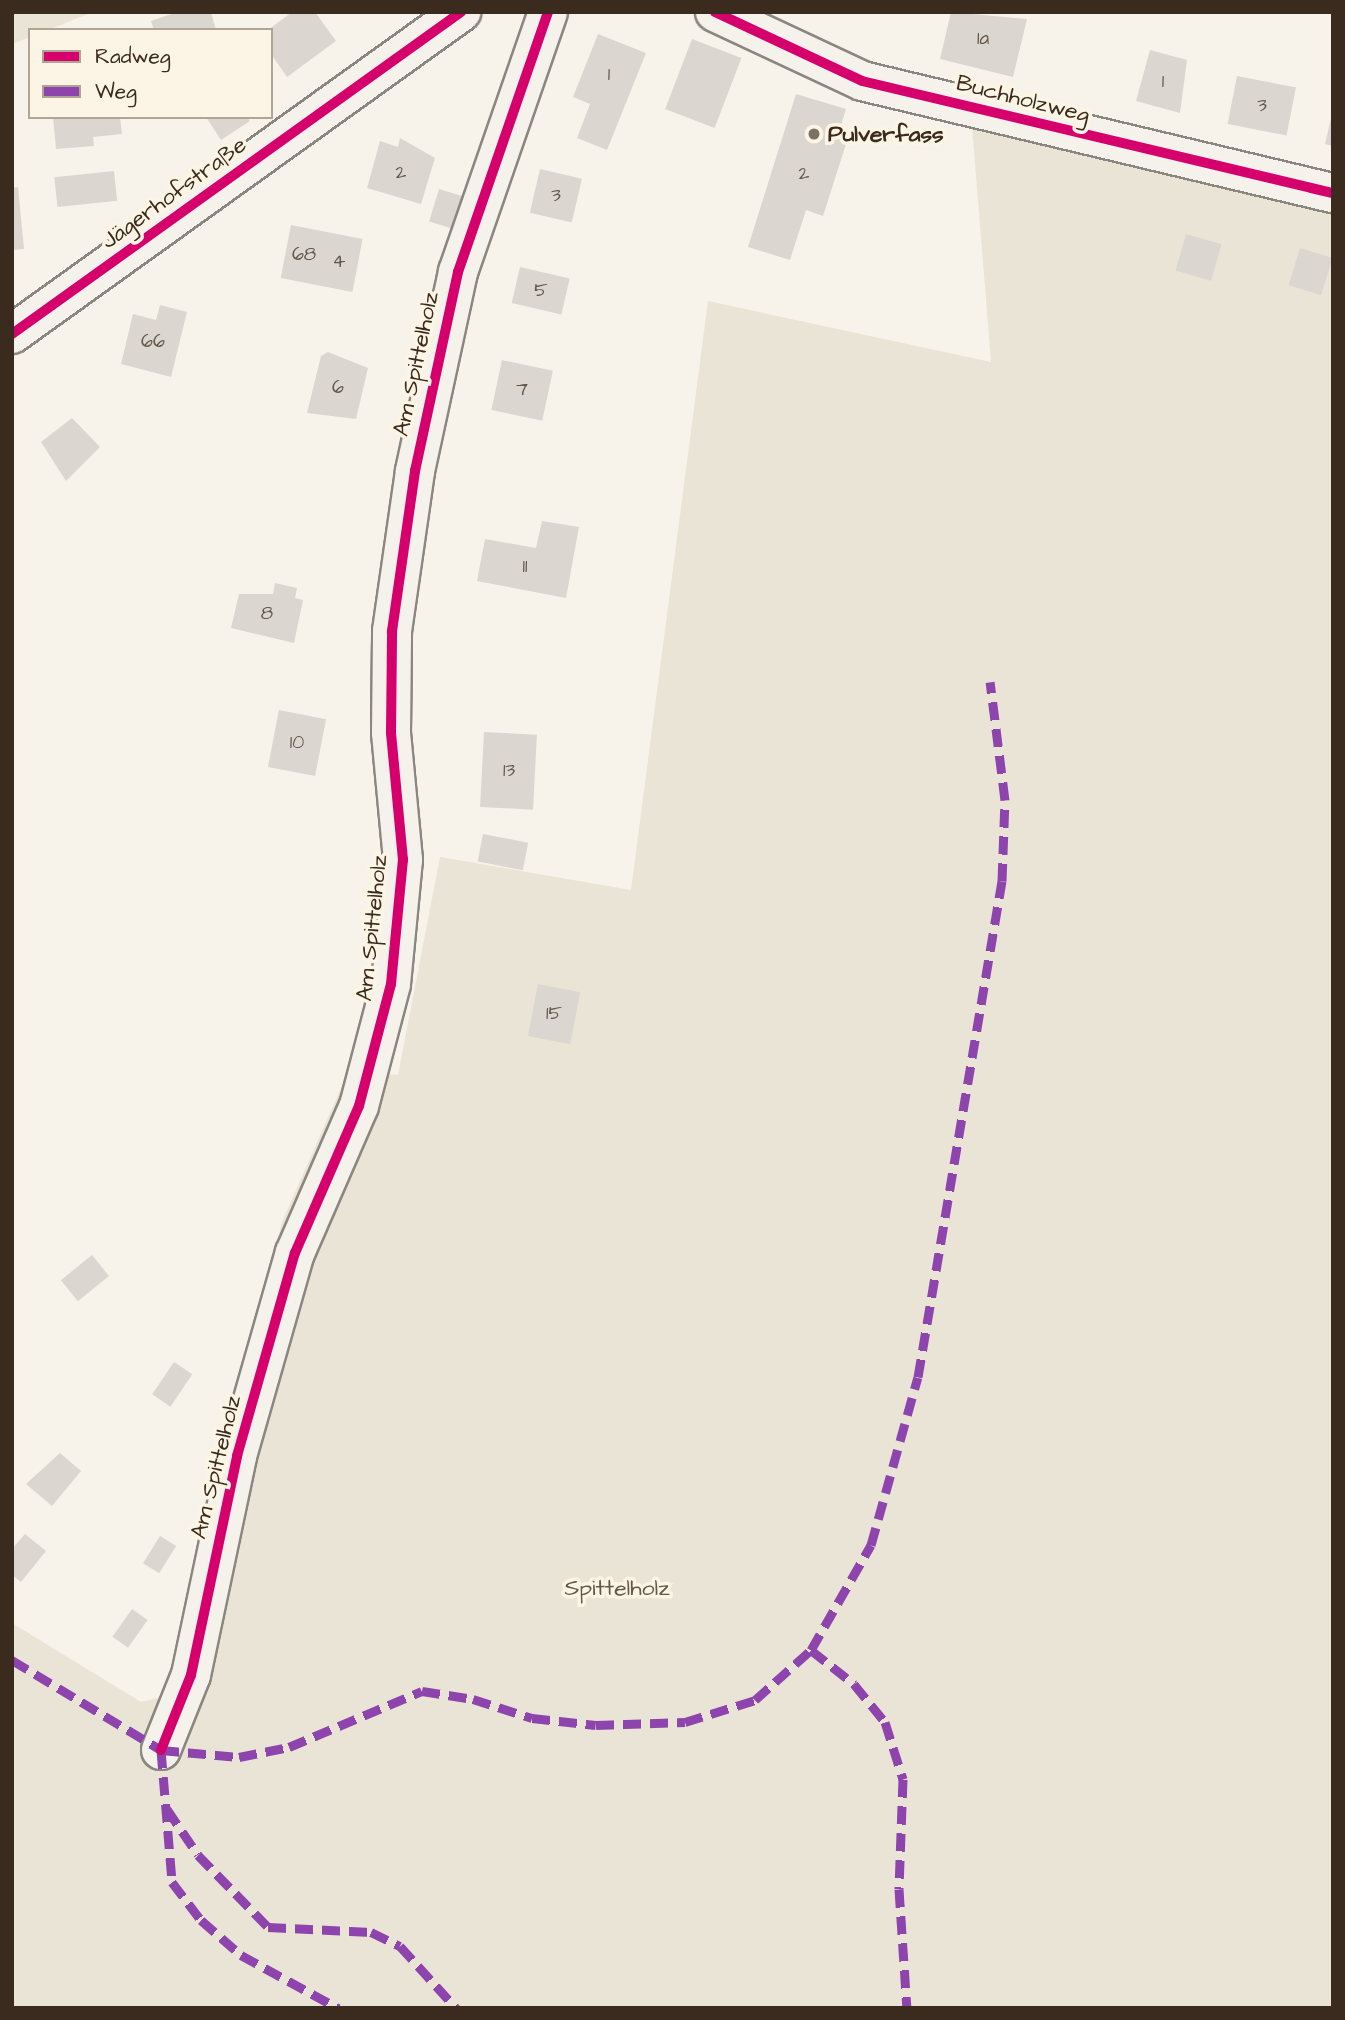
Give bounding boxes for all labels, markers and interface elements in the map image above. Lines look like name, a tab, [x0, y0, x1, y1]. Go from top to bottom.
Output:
legend	[28, 28, 273, 119]
house number: 1a	[977, 28, 989, 50]
text: Radweg	[95, 42, 171, 71]
house number: 1	[608, 64, 610, 86]
street label: Buchholzweg	[954, 69, 1092, 129]
house number: 1	[1162, 71, 1164, 93]
text: Weg	[95, 77, 137, 106]
house number: 3	[1257, 95, 1267, 117]
place label: Pulverfass	[828, 120, 943, 148]
marker: Pulverfass	[806, 126, 822, 142]
street label: Jägerhofstraße	[96, 131, 252, 255]
house number: 2	[396, 162, 406, 184]
house number: 2	[799, 163, 809, 185]
house number: 3	[551, 185, 561, 207]
house number: 68	[292, 244, 316, 266]
house number: 4	[333, 251, 345, 273]
house number: 5	[534, 280, 548, 302]
street label: Am Spittelholz	[387, 289, 445, 439]
house number: 66	[141, 331, 165, 353]
house number: 6	[332, 377, 344, 399]
house number: 7	[516, 379, 528, 401]
house number: 11	[523, 556, 527, 578]
house number: 8	[261, 603, 273, 625]
house number: 10	[290, 732, 304, 754]
house number: 13	[503, 760, 515, 782]
street label: Am Spittelholz	[351, 854, 393, 1002]
house number: 15	[546, 1003, 562, 1025]
street label: Am Spittelholz	[185, 1392, 247, 1542]
park label: Spittelholz	[564, 1574, 670, 1602]

